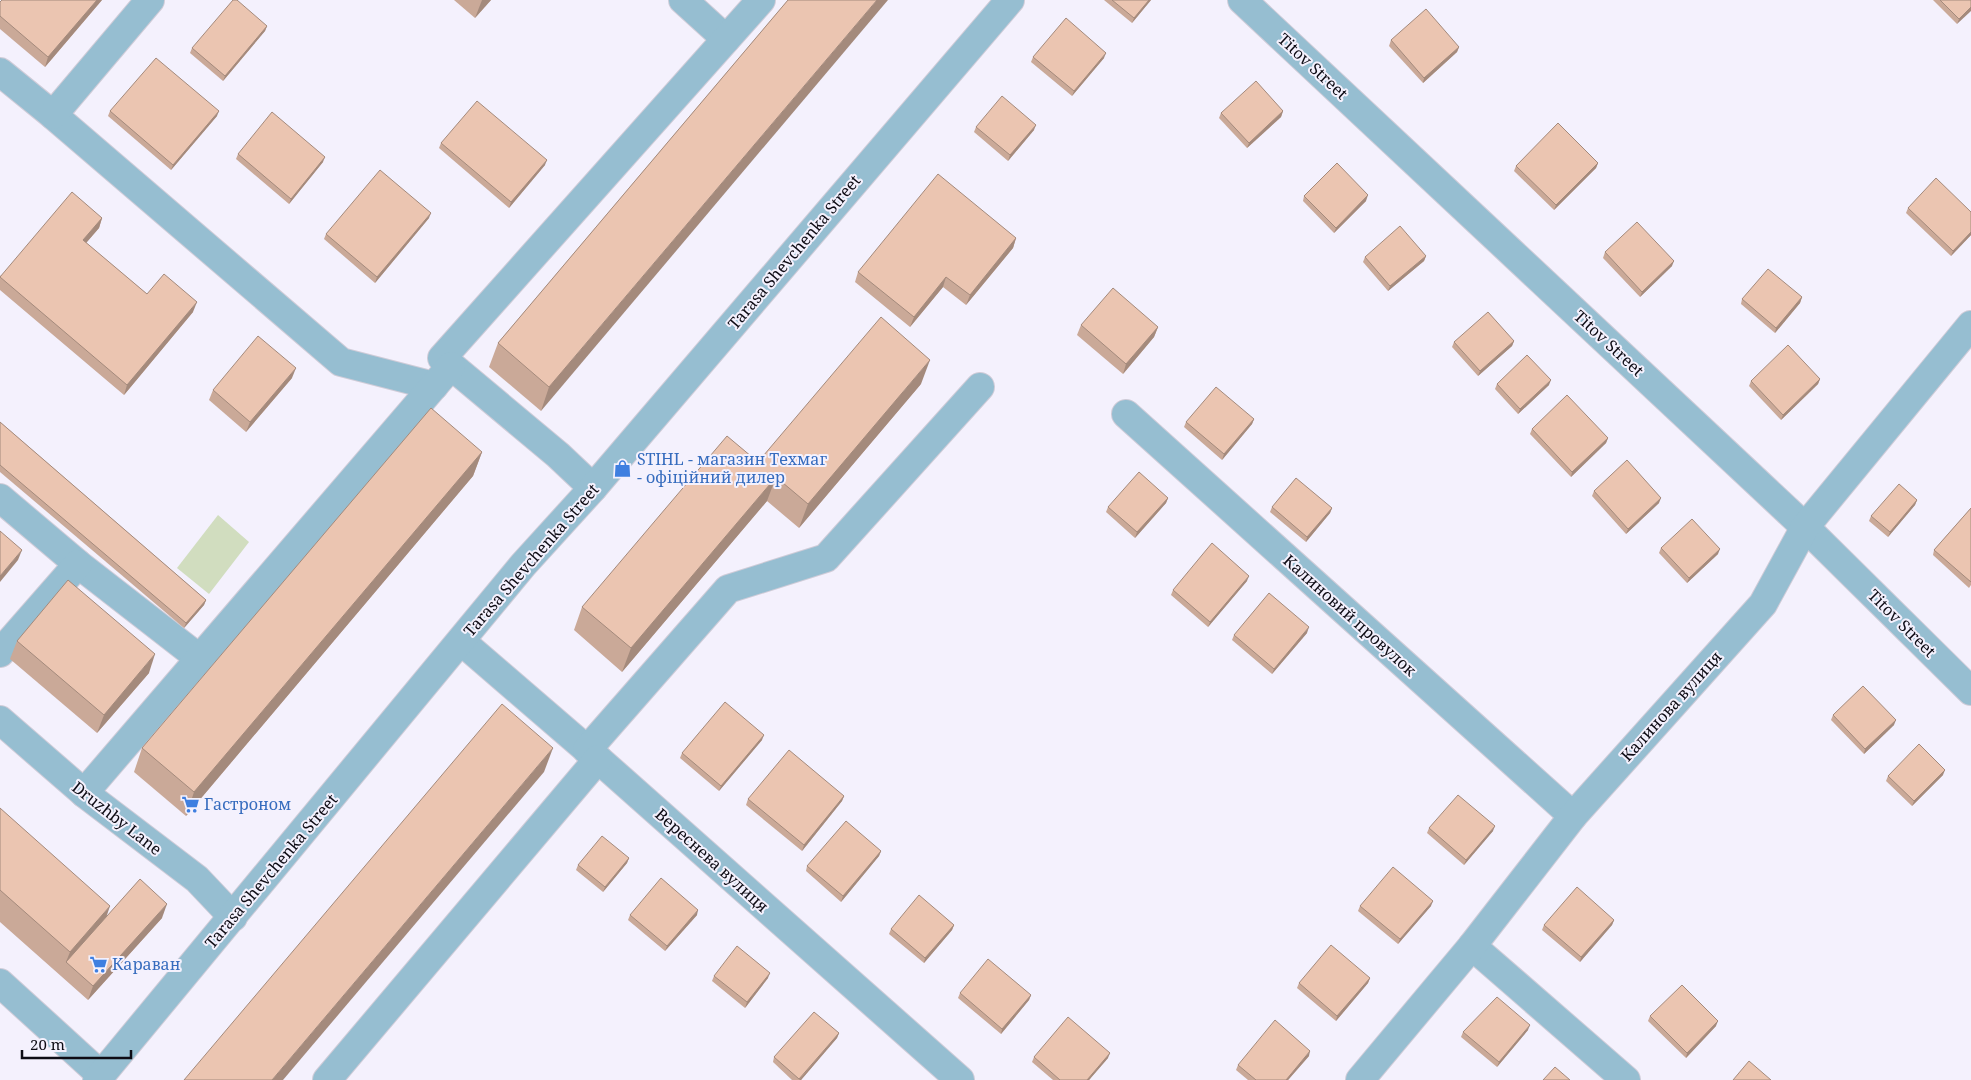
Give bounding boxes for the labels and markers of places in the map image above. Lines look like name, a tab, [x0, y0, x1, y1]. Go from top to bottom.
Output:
place label: STIHL - магазин Техмаг - офіційний дилер	[637, 448, 827, 488]
shop icon: STIHL - магазин Техмаг - офіційний дилер	[613, 458, 633, 478]
place label: Гастроном	[204, 793, 291, 815]
supermarket icon: Гастроном	[180, 794, 200, 814]
place label: Караван	[112, 953, 181, 975]
supermarket icon: Караван	[88, 954, 108, 974]

